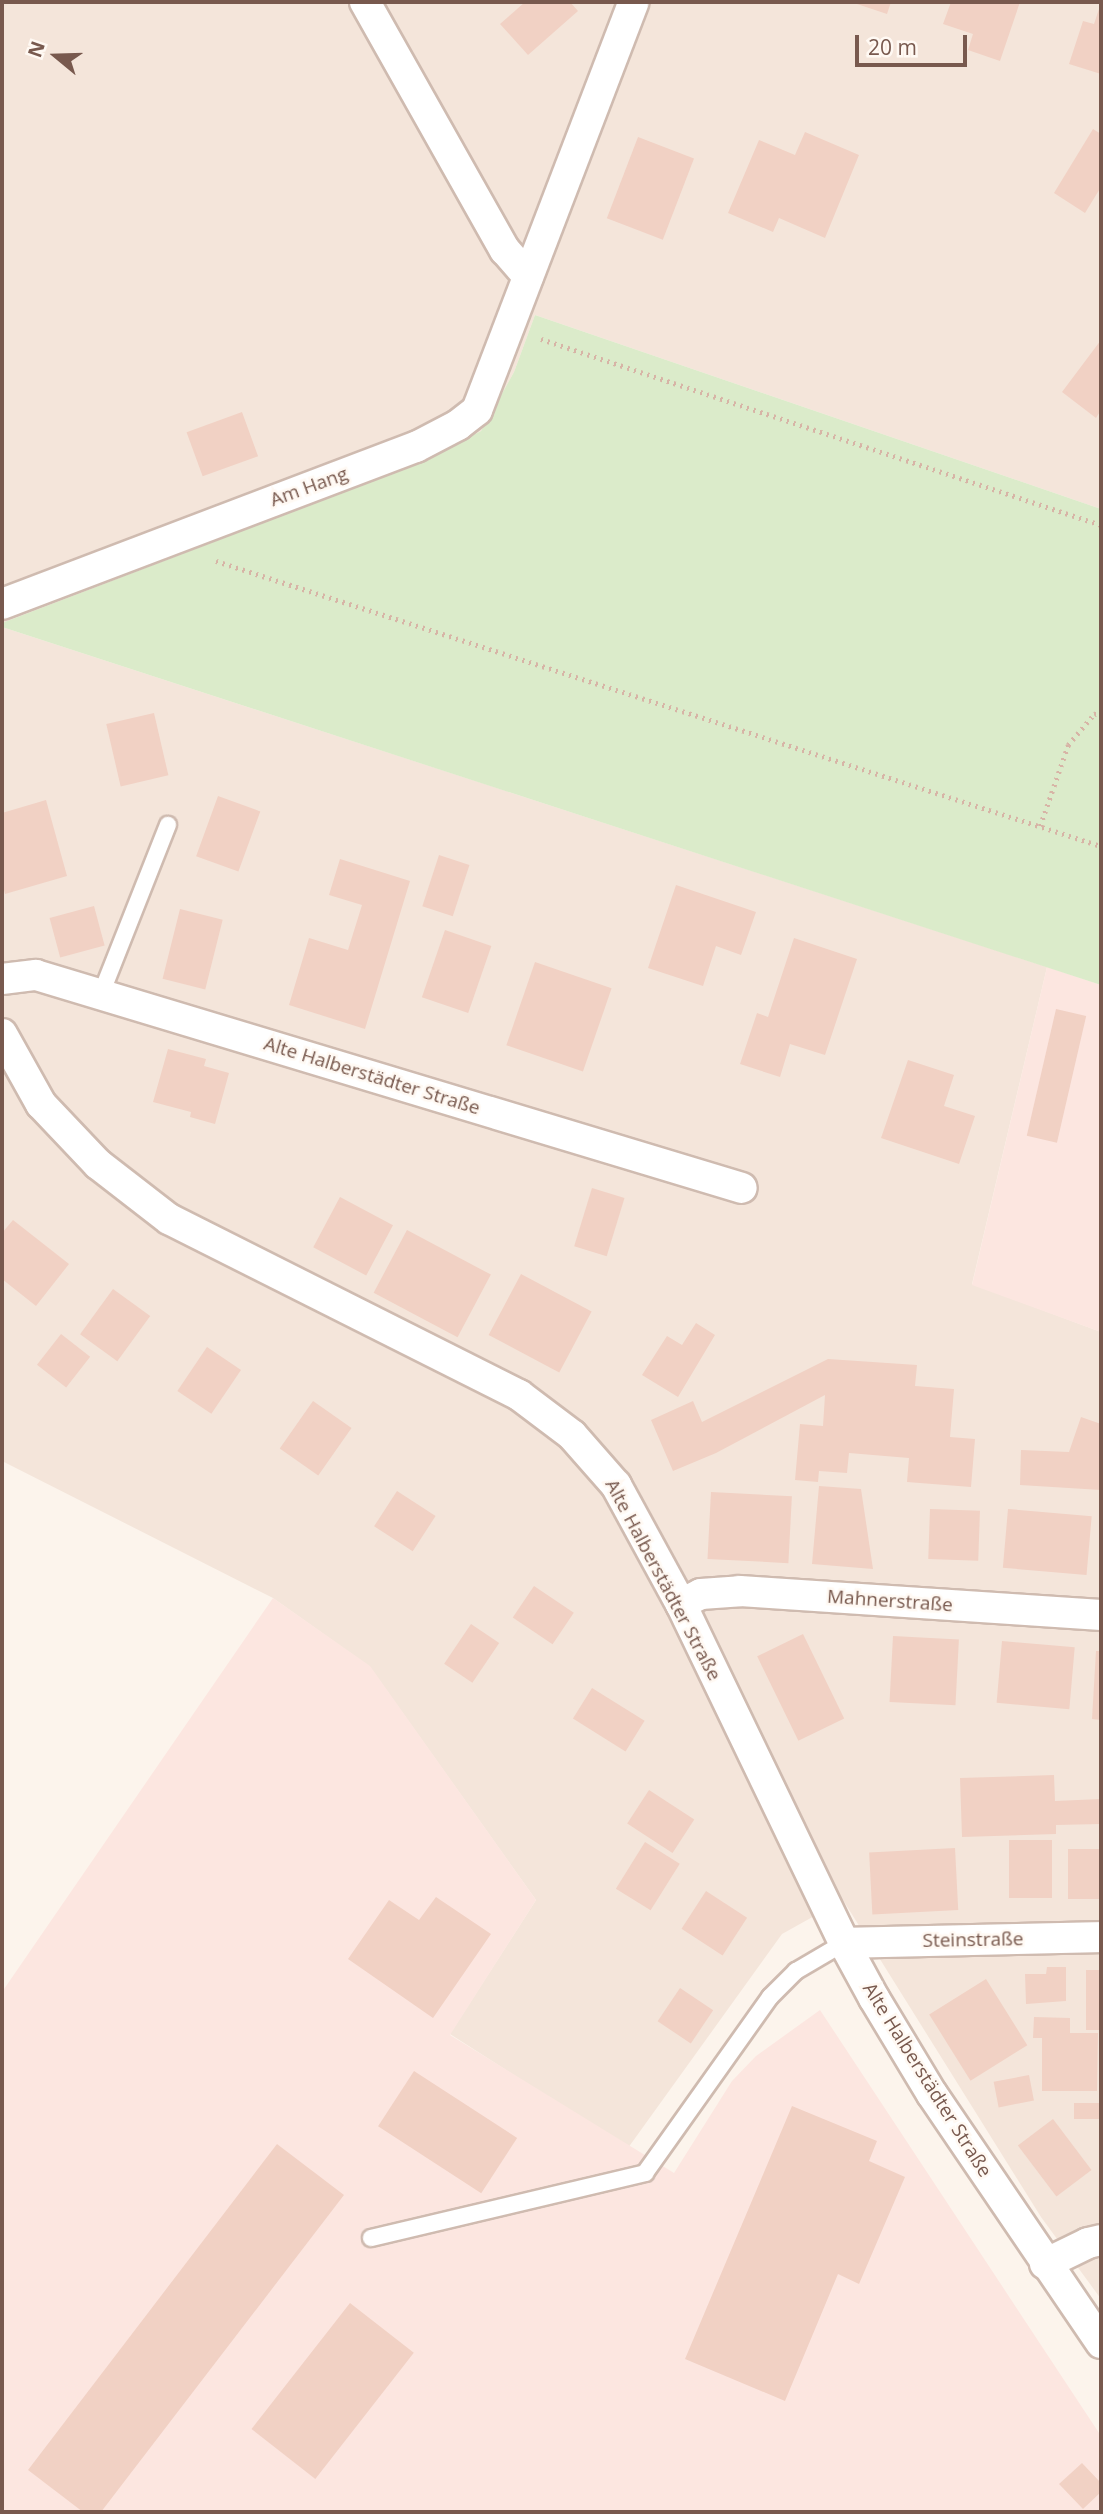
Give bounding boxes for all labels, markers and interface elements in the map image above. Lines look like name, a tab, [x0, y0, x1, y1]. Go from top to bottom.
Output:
north arrow	[21, 21, 91, 91]
scale bar	[858, 21, 970, 65]
text: 20 m	[868, 33, 917, 61]
text: N	[21, 38, 51, 61]
street label: Am Hang	[267, 462, 351, 512]
street label: Alte Halberstädter Straße	[261, 1032, 483, 1120]
street label: Alte Halberstädter Straße	[600, 1475, 726, 1685]
street label: Mahnerstraße	[826, 1585, 954, 1617]
street label: Steinstraße	[922, 1928, 1024, 1952]
street label: Alte Halberstädter Straße	[858, 1979, 996, 2181]

